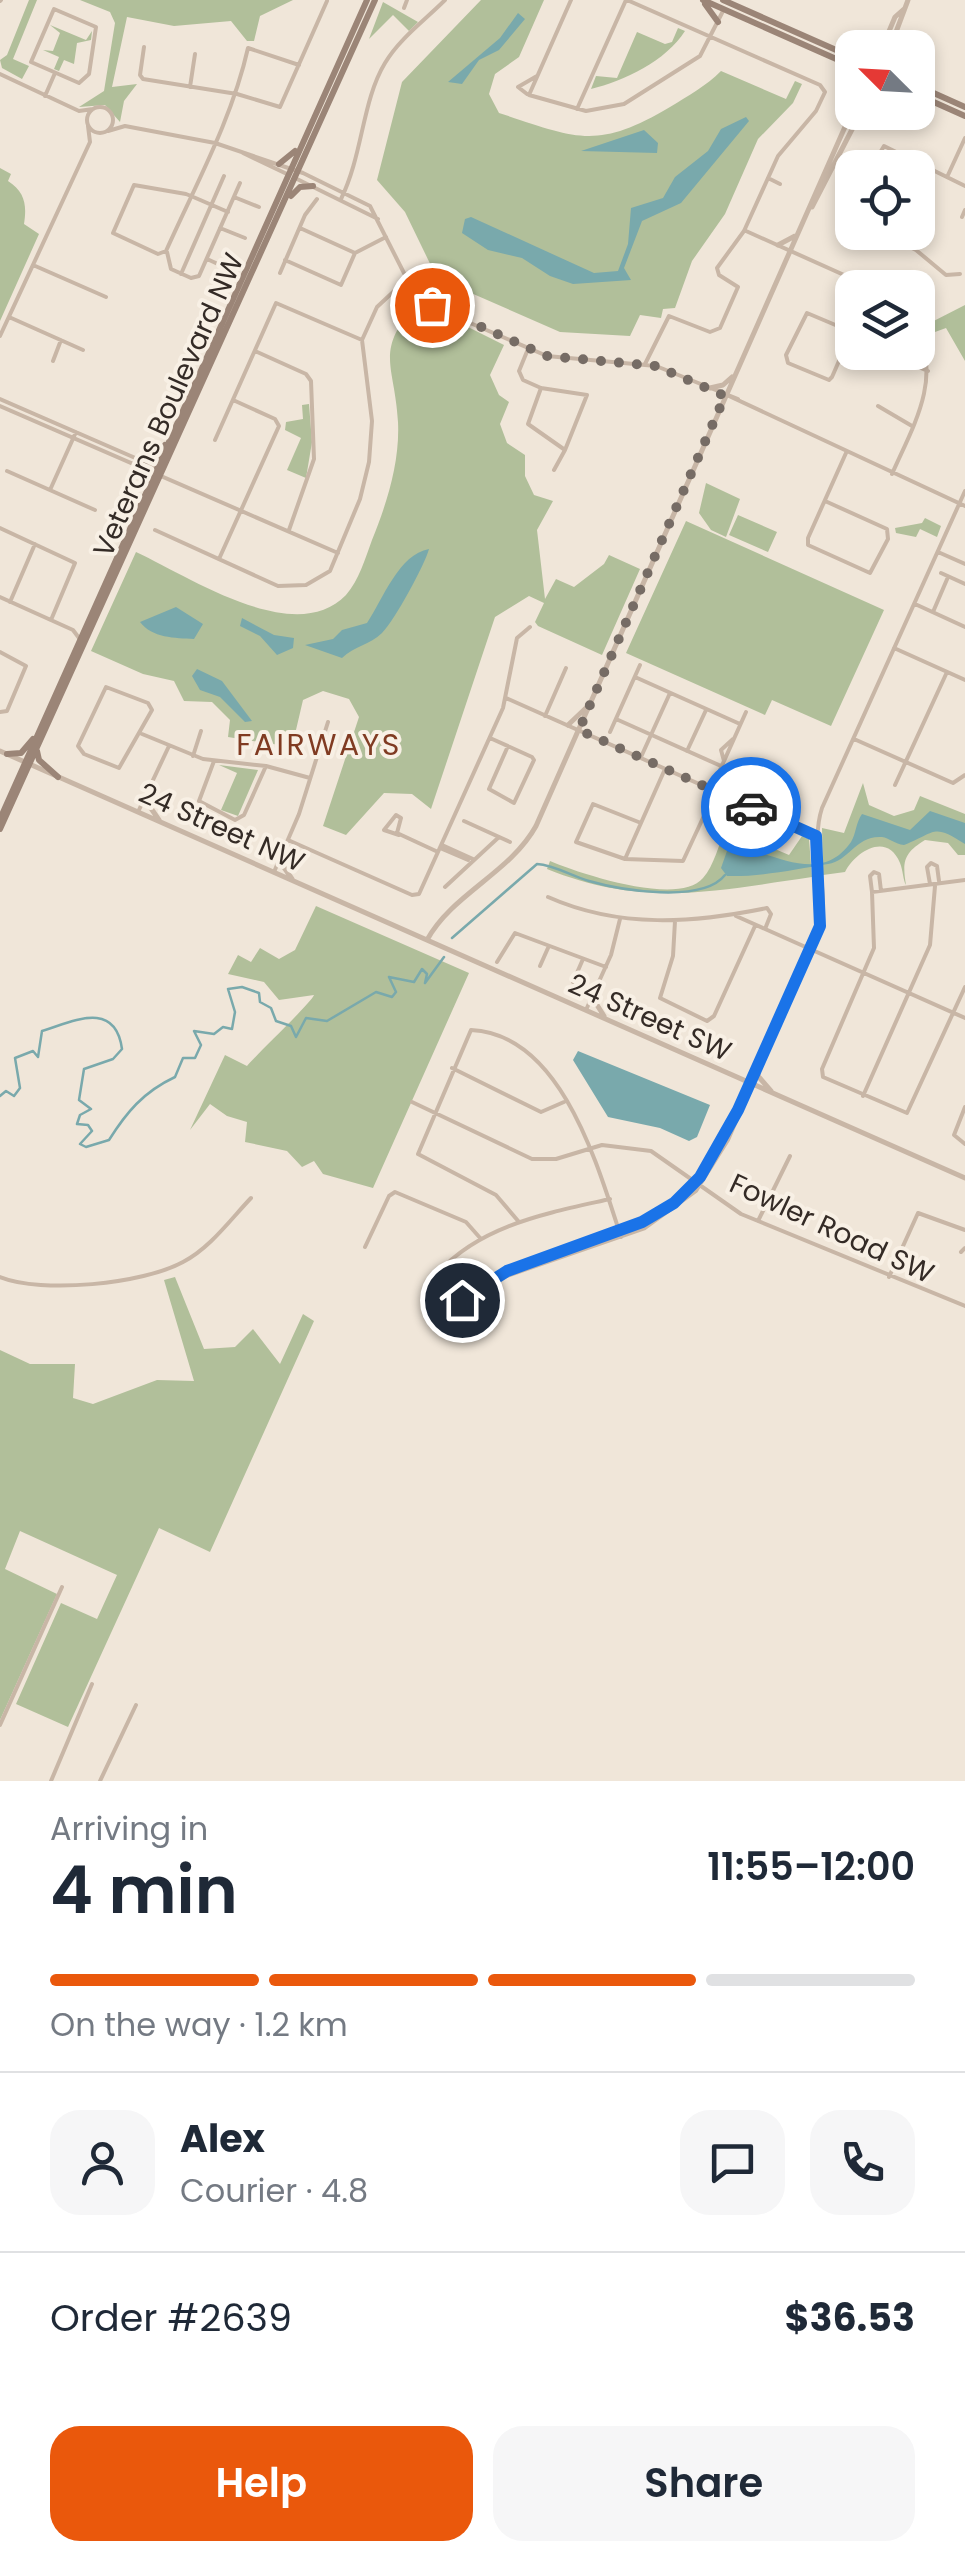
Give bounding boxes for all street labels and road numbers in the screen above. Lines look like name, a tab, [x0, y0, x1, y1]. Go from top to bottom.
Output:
street label: Veterans Boulevard NW	[84, 247, 253, 563]
street label: 24 Street NW	[133, 774, 311, 881]
street label: 24 Street SW	[562, 964, 737, 1071]
street label: Fowler Road SW	[723, 1164, 940, 1293]

